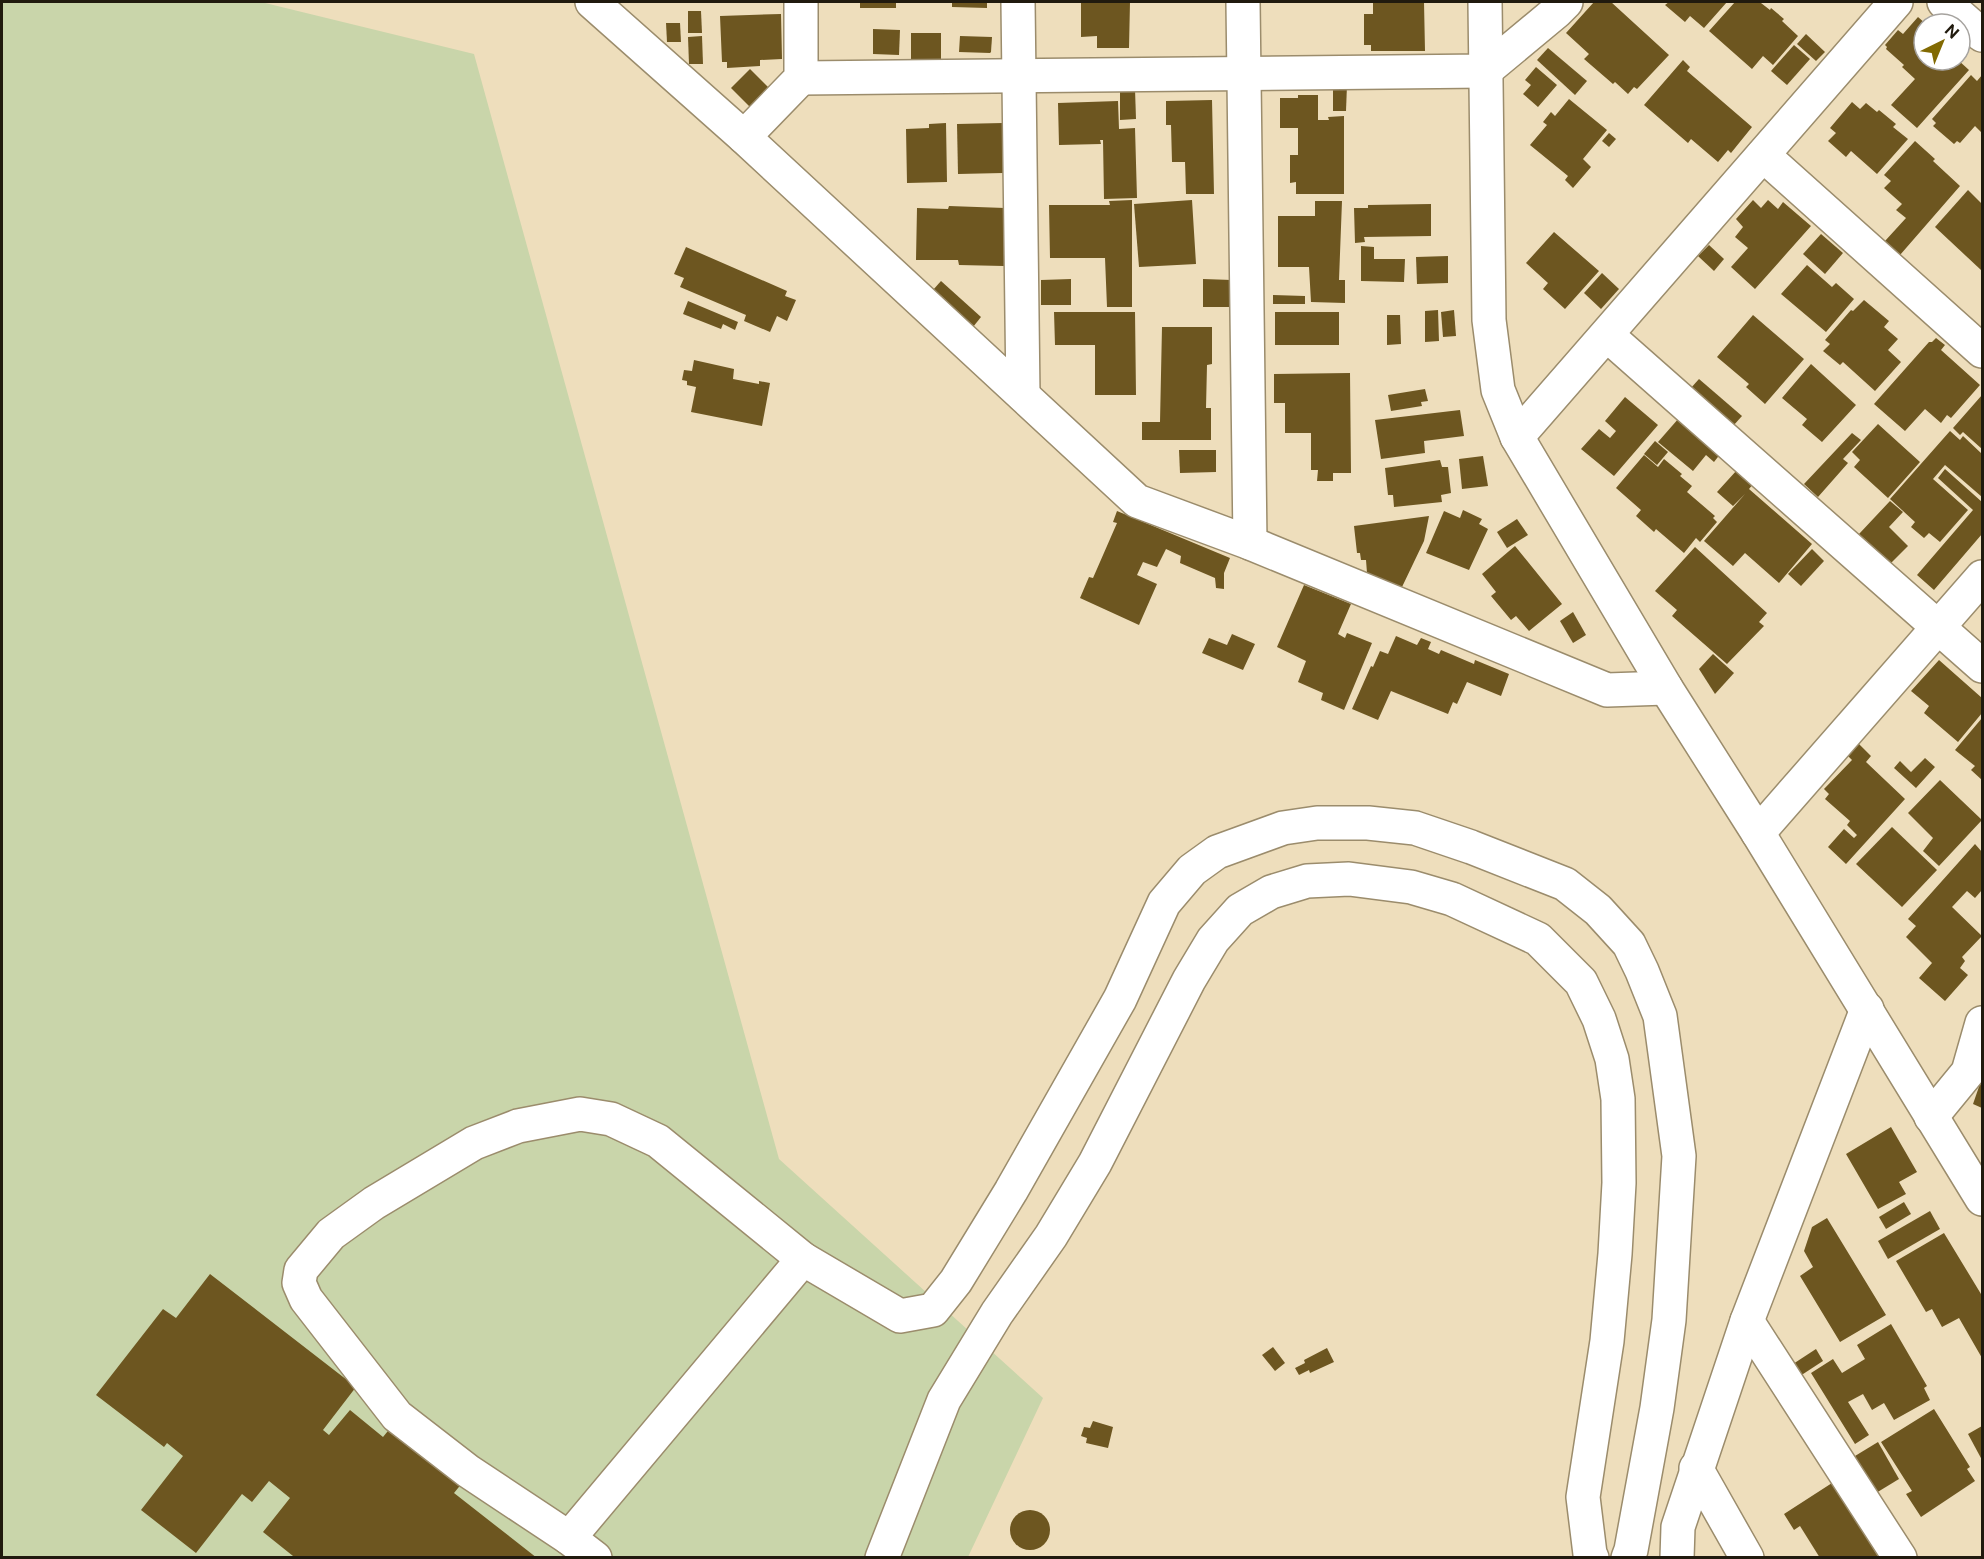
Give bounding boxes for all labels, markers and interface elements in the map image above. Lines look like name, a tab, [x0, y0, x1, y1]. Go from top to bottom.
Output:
north arrow	[1912, 12, 1972, 72]
text: N	[1941, 20, 1963, 43]

